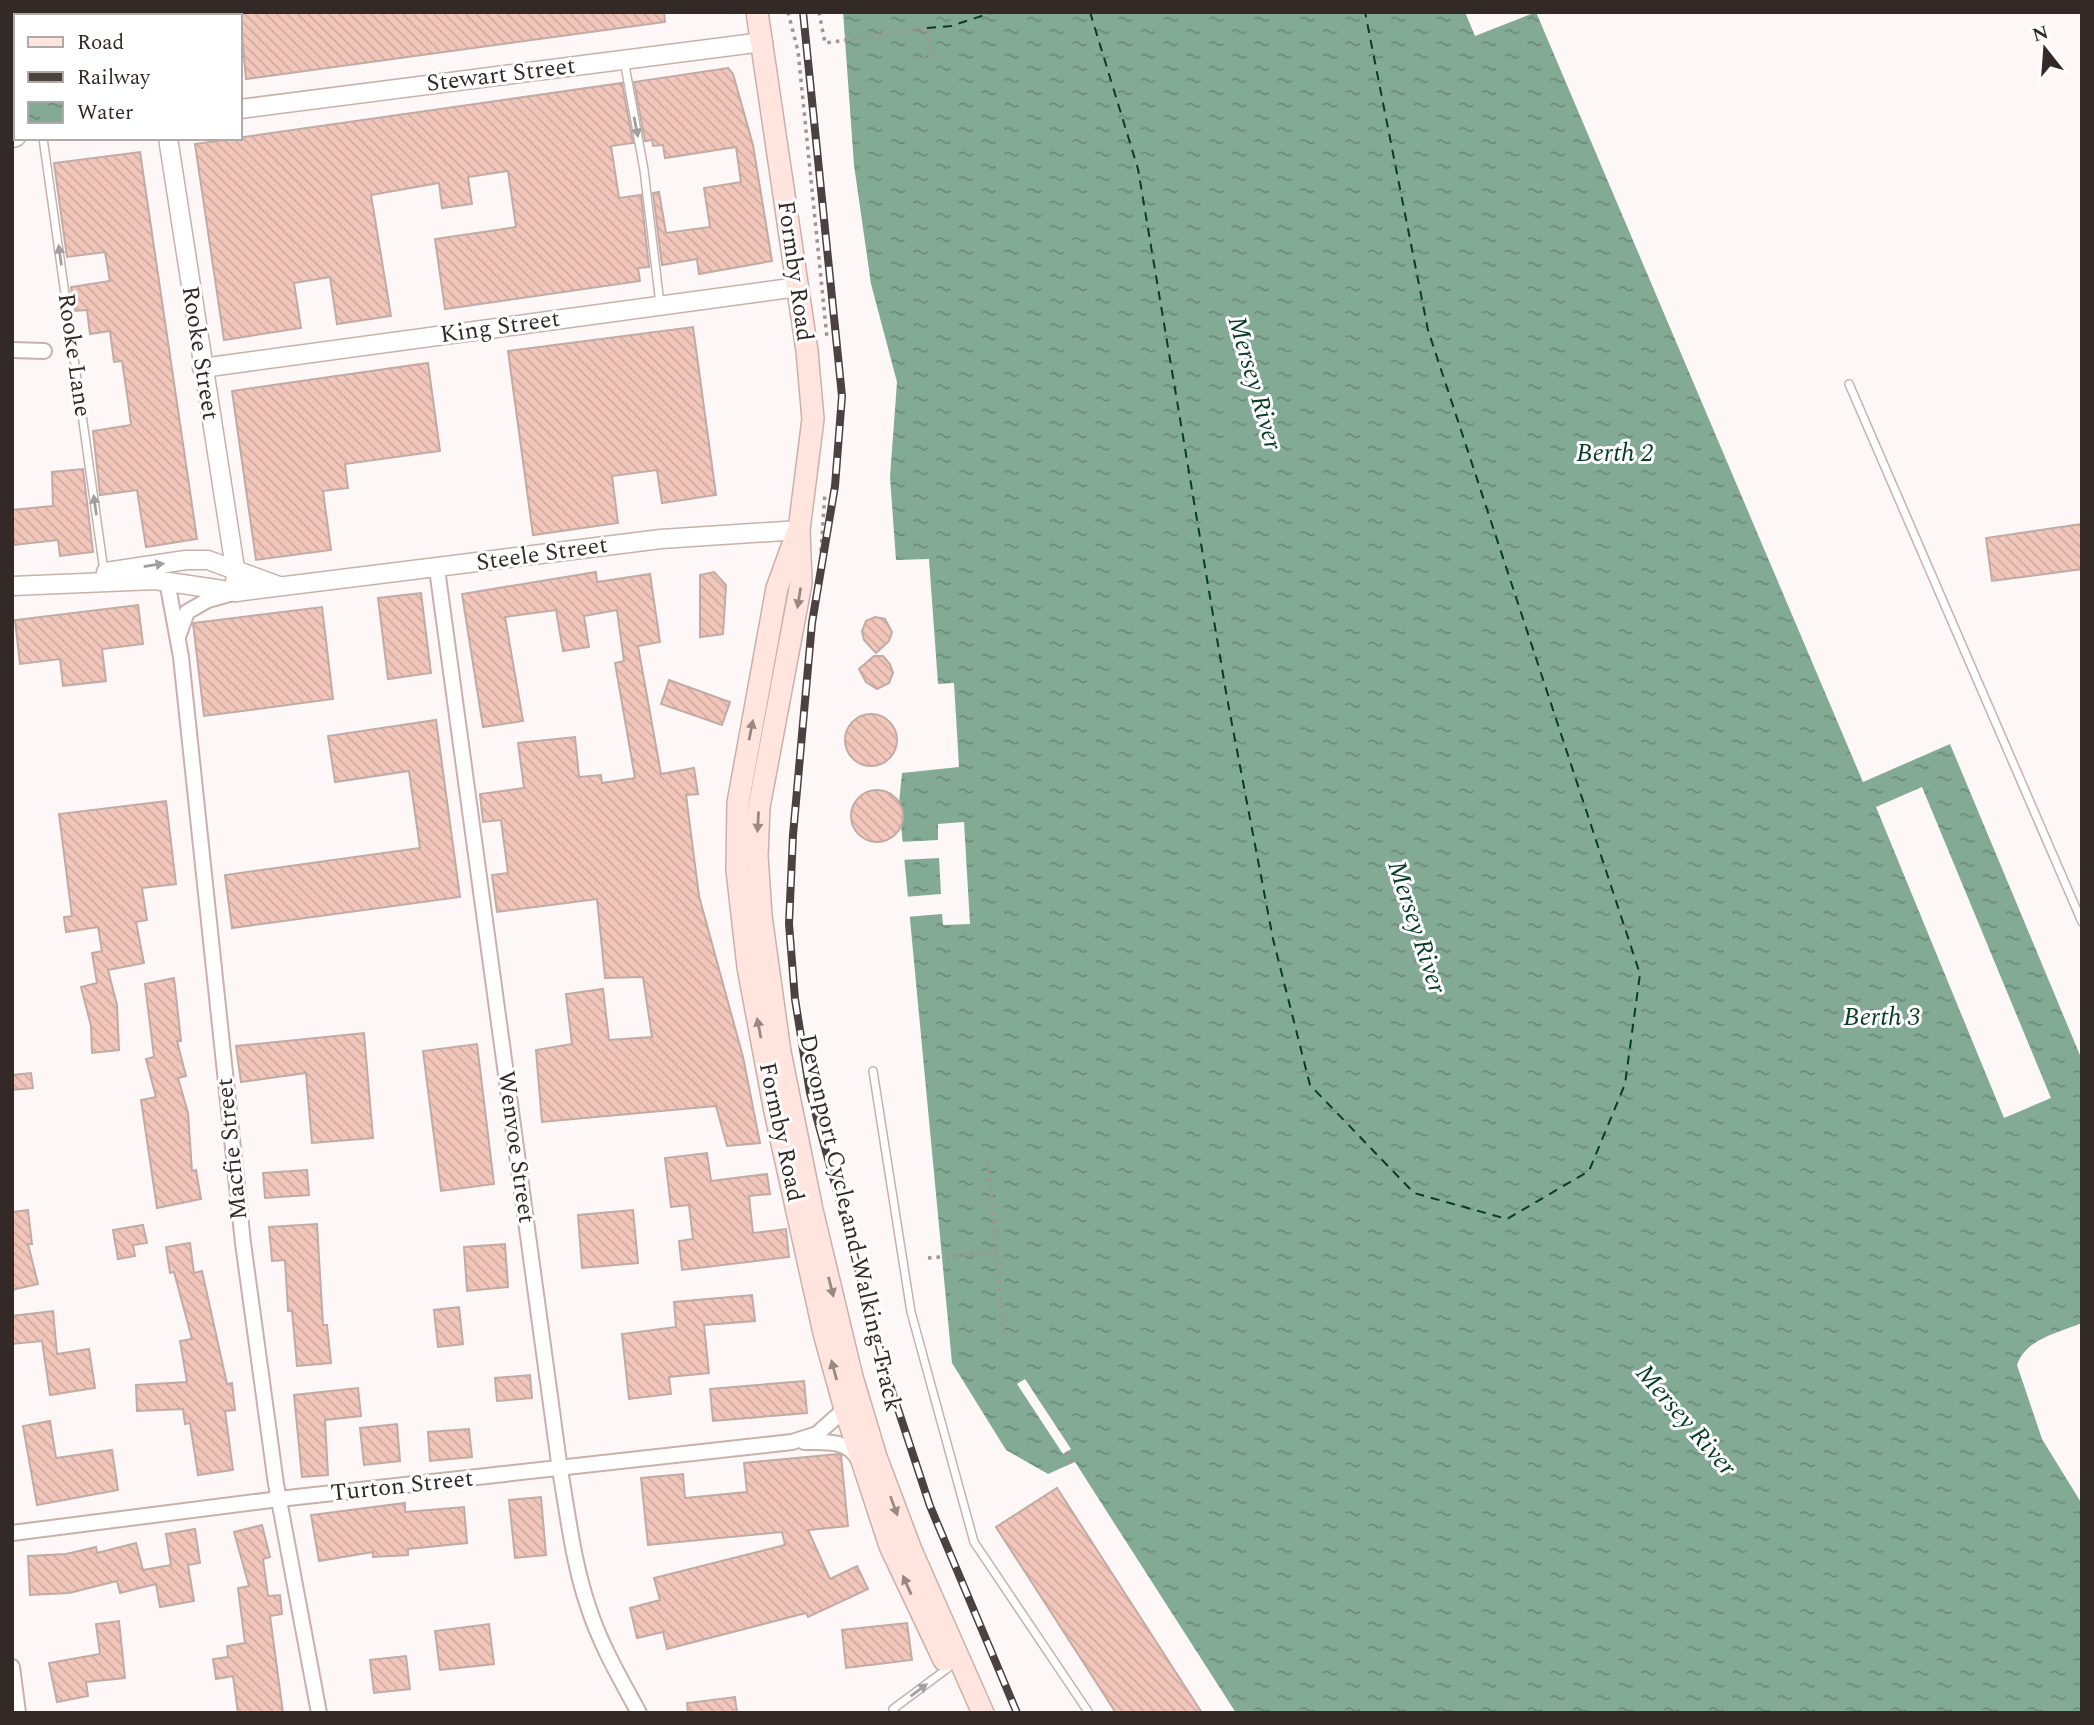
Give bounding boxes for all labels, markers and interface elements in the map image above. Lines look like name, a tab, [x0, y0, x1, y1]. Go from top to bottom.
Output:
legend	[14, 14, 242, 140]
north arrow	[2010, 14, 2080, 84]
text: N	[2029, 18, 2052, 50]
text: Road	[77, 27, 124, 59]
street label: Stewart Street	[424, 48, 578, 102]
text: Railway	[77, 62, 151, 94]
text: Water	[77, 97, 133, 129]
one-way arrow	[631, 116, 642, 138]
street label: Formby Road	[767, 198, 823, 344]
one-way arrow	[54, 244, 65, 266]
street label: Rooke Street	[172, 283, 228, 423]
street label: Rooke Lane	[47, 291, 101, 419]
street label: King Street	[438, 301, 562, 353]
water label: Mersey River	[1217, 311, 1293, 456]
water label: Berth 2	[1576, 433, 1654, 473]
one-way arrow	[89, 493, 100, 515]
street label: Steele Street	[474, 527, 610, 581]
one-way arrow	[143, 559, 165, 570]
one-way arrow	[793, 587, 804, 609]
one-way arrow	[745, 719, 756, 741]
one-way arrow	[752, 811, 763, 833]
water label: Mersey River	[1377, 855, 1458, 1000]
water label: Berth 3	[1843, 997, 1921, 1037]
one-way arrow	[754, 1017, 765, 1039]
street label: Devonport Cycle and Walking Track	[789, 1031, 911, 1415]
street label: Formby Road	[749, 1059, 813, 1205]
street label: Wenvoe Street	[487, 1068, 545, 1226]
street label: Macfie Street	[207, 1076, 257, 1222]
one-way arrow	[826, 1277, 837, 1299]
water label: Mersey River	[1626, 1355, 1747, 1486]
one-way arrow	[828, 1358, 839, 1380]
street label: Turton Street	[329, 1461, 475, 1511]
one-way arrow	[889, 1495, 900, 1516]
one-way arrow	[901, 1574, 912, 1595]
one-way arrow	[910, 1683, 928, 1697]

